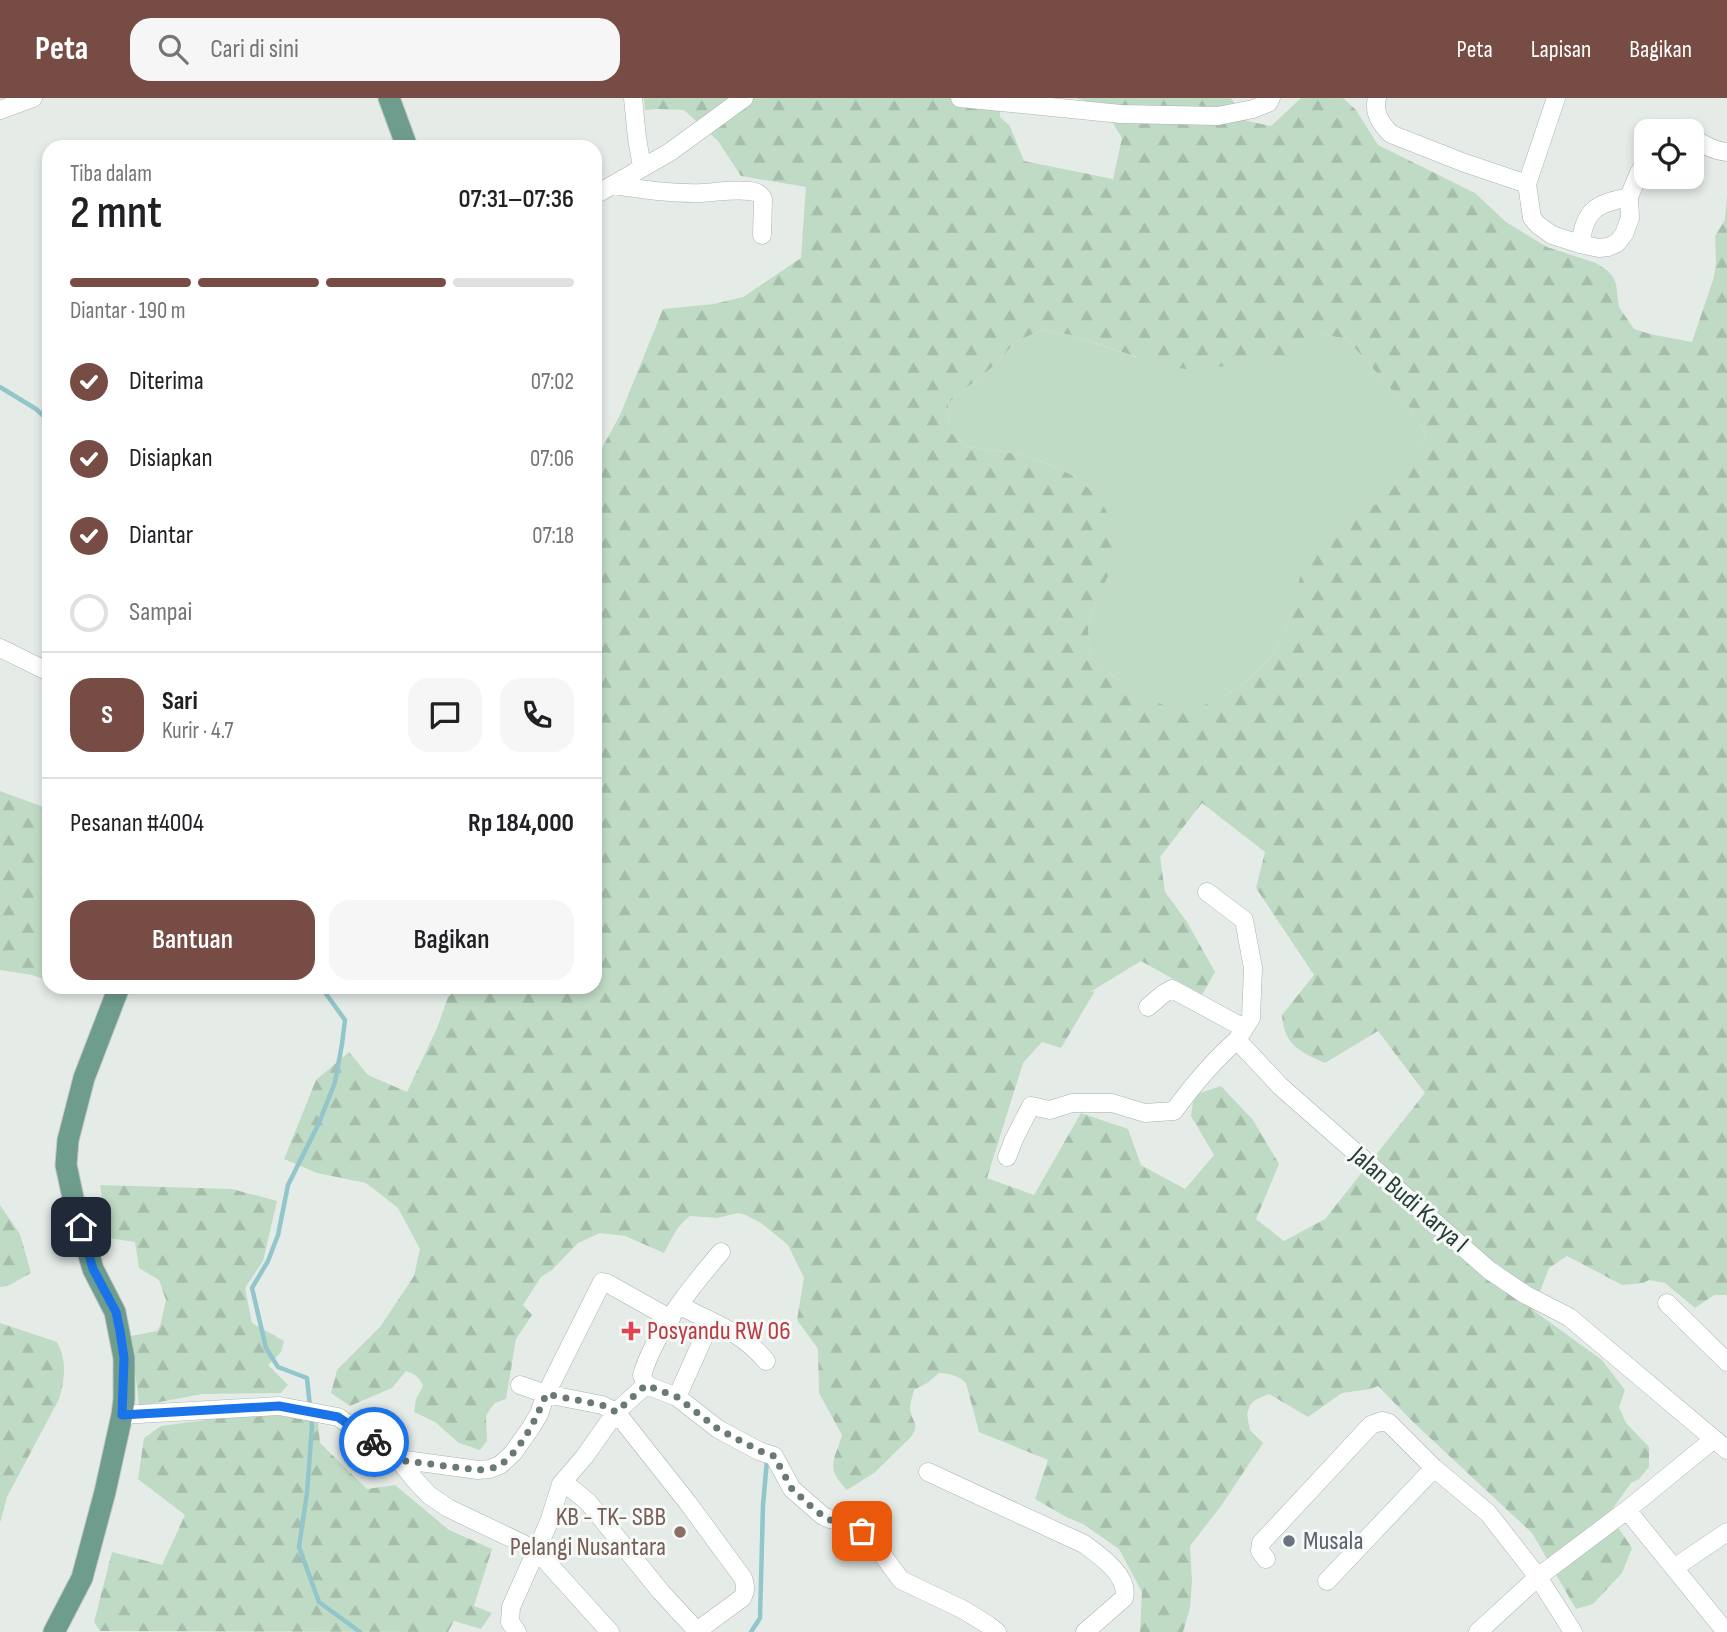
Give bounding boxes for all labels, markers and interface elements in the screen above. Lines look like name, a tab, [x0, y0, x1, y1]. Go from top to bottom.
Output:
search box	[130, 18, 620, 81]
text: Peta	[35, 29, 88, 69]
icon: search	[154, 30, 192, 68]
text: Cari di sini	[210, 34, 299, 65]
text: Peta	[1457, 35, 1493, 64]
text: Lapisan	[1531, 35, 1591, 64]
text: Bagikan	[1629, 35, 1692, 64]
map controls	[1634, 119, 1704, 189]
button: locate	[1634, 119, 1704, 189]
text: Tiba dalam	[70, 160, 152, 188]
text: 07:31–07:36	[458, 184, 574, 215]
text: 2 mnt	[70, 186, 162, 241]
text: Diantar · 190 m	[70, 297, 186, 325]
icon: check	[70, 363, 108, 401]
text: Diterima	[129, 366, 204, 397]
text: 07:02	[531, 368, 574, 396]
icon: check	[70, 440, 108, 478]
text: Disiapkan	[129, 443, 213, 474]
text: 07:06	[530, 445, 574, 473]
icon: check	[70, 517, 108, 555]
text: Diantar	[129, 520, 193, 551]
text: 07:18	[532, 522, 574, 550]
text: Sampai	[129, 597, 192, 628]
button: chat	[408, 678, 482, 752]
button: phone	[500, 678, 574, 752]
text: Sari	[162, 686, 198, 717]
text: S	[101, 700, 113, 731]
text: Kurir · 4.7	[162, 717, 234, 745]
text: Pesanan #4004	[70, 808, 204, 839]
text: Rp 184,000	[468, 808, 574, 839]
button: Bantuan	[70, 900, 315, 980]
button: Bagikan	[329, 900, 574, 980]
street label: Jalan Budi Karya I	[1343, 1140, 1474, 1260]
pin	[51, 1197, 111, 1257]
icon: home	[62, 1208, 100, 1246]
place label: Posyandu RW 06	[647, 1316, 791, 1347]
marker: Posyandu RW 06	[621, 1321, 641, 1341]
courier	[339, 1407, 409, 1477]
icon: bike	[355, 1423, 393, 1461]
pin	[832, 1501, 892, 1561]
place label: KB - TK- SBB Pelangi Nusantara	[510, 1502, 666, 1563]
icon: bag	[843, 1512, 881, 1550]
marker: KB - TK- SBB Pelangi Nusantara	[672, 1524, 688, 1540]
place label: Musala	[1303, 1526, 1363, 1557]
marker: Musala	[1281, 1533, 1297, 1549]

